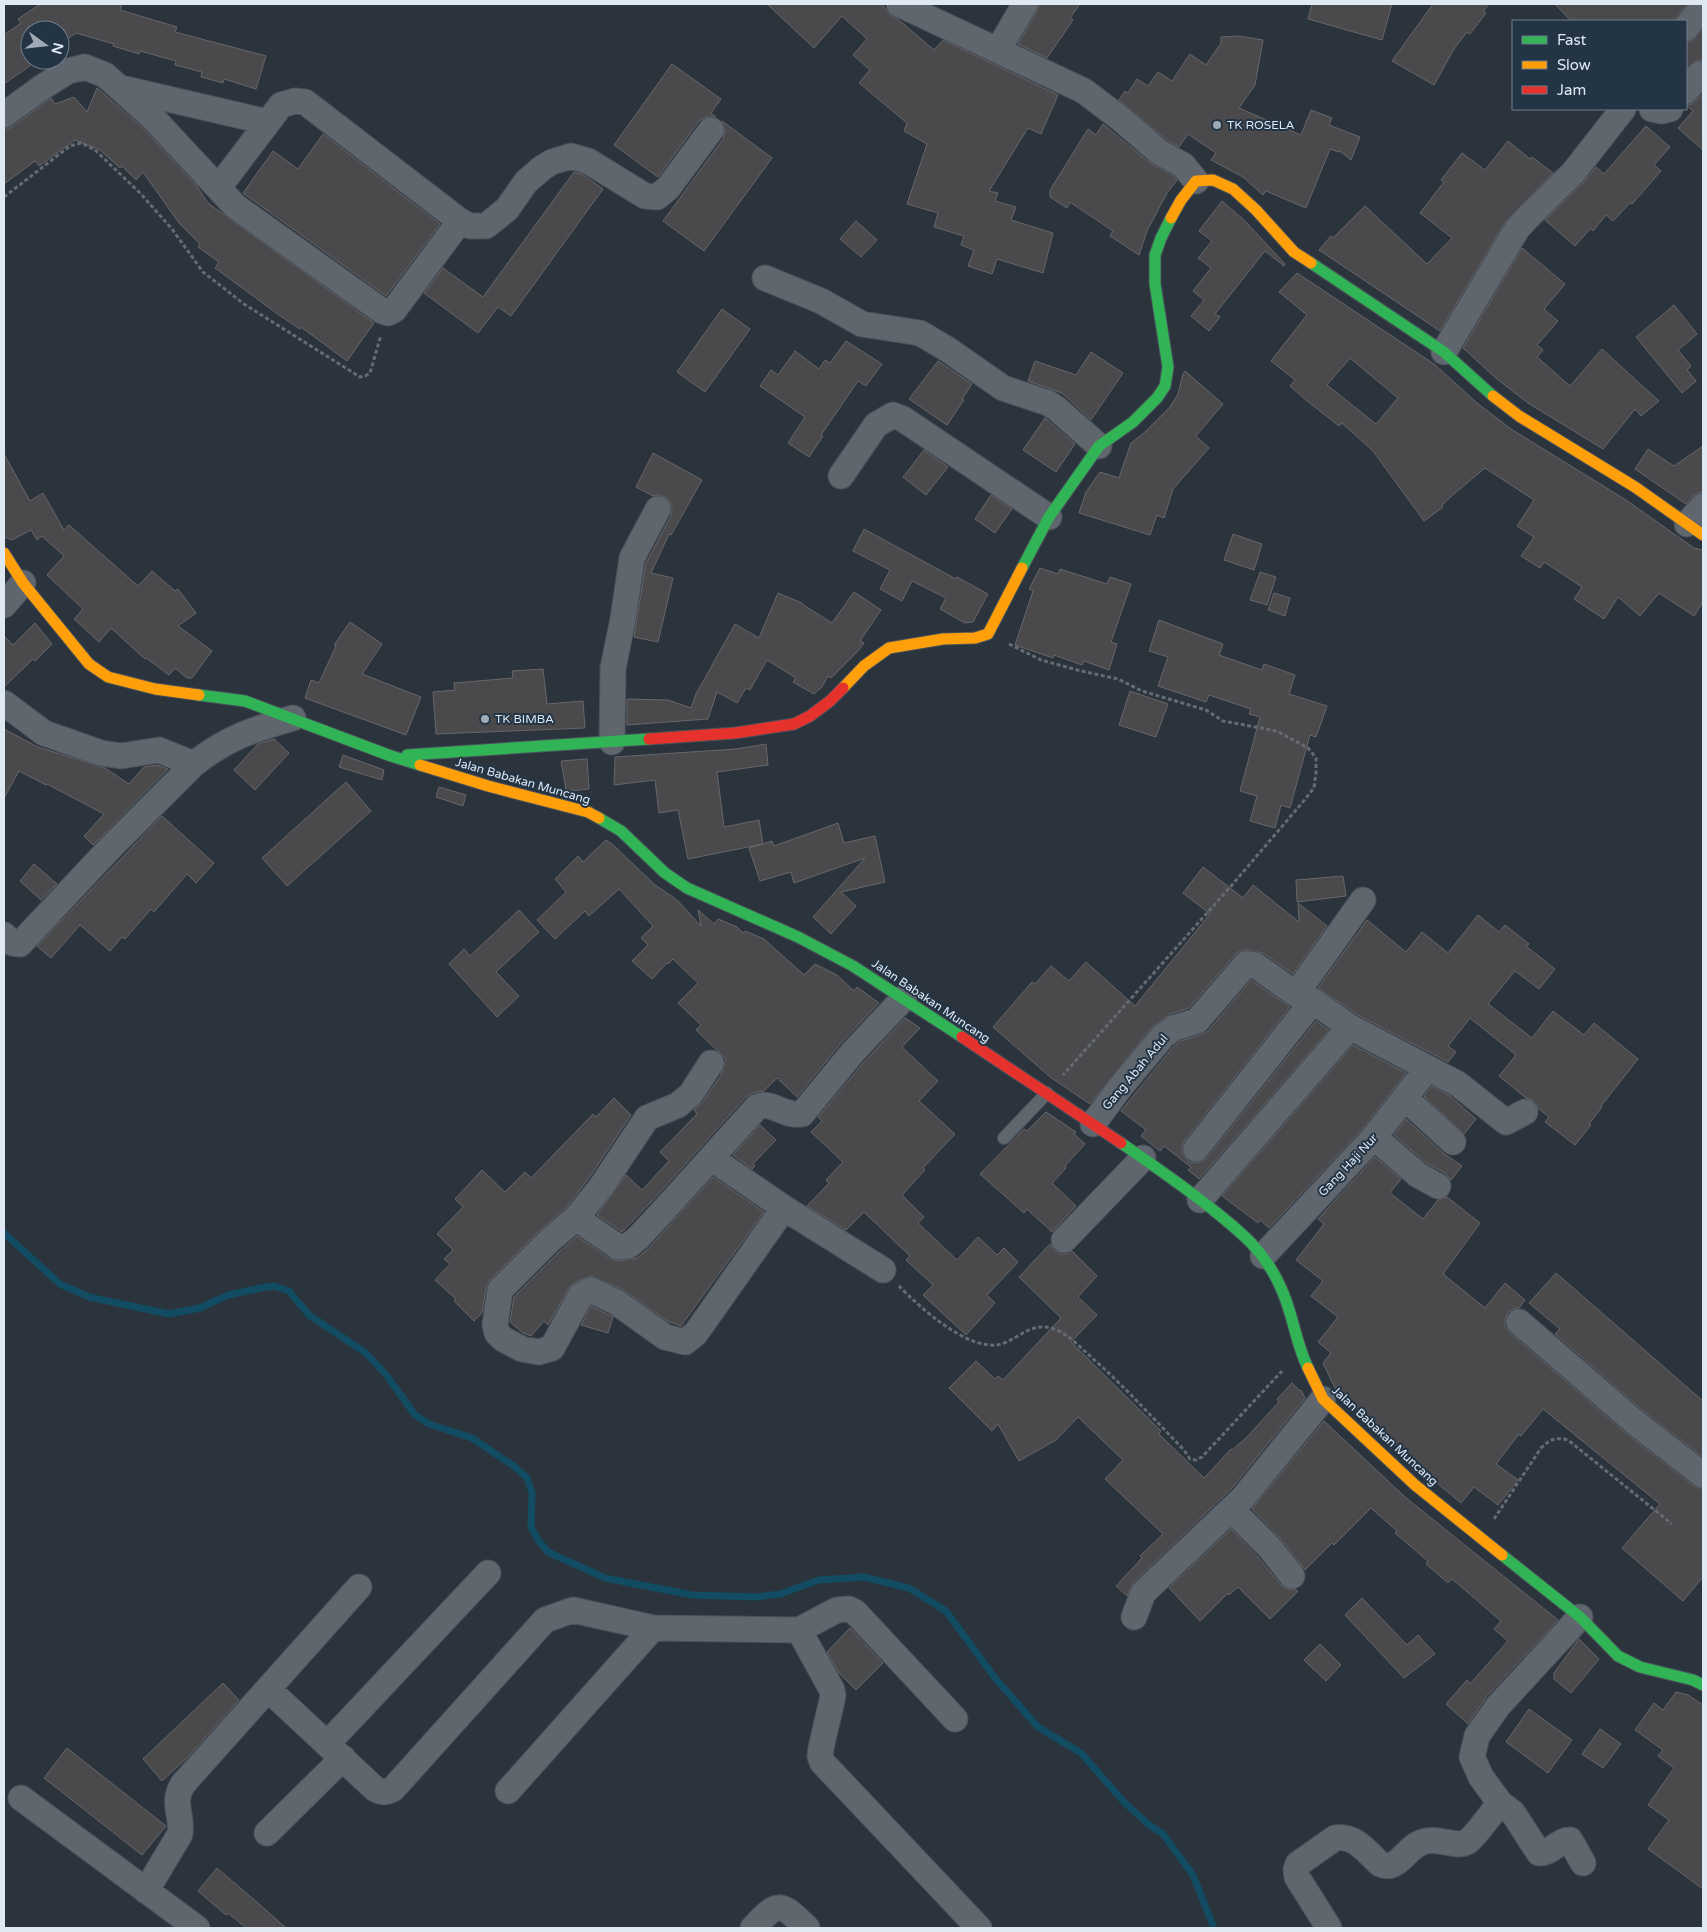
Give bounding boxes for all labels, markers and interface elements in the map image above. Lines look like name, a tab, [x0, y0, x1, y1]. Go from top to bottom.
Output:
north arrow	[20, 20, 70, 70]
legend	[1512, 20, 1687, 110]
text: Fast	[1557, 31, 1587, 49]
text: N	[47, 41, 67, 56]
text: Slow	[1557, 56, 1591, 74]
text: Jam	[1557, 81, 1586, 99]
place label: TK ROSELA	[1227, 118, 1294, 132]
marker: TK ROSELA	[1211, 119, 1223, 131]
place label: TK BIMBA	[495, 712, 554, 726]
marker: TK BIMBA	[479, 713, 491, 725]
street label: Jalan Babakan Muncang	[454, 755, 592, 807]
street label: Jalan Babakan Muncang	[869, 956, 993, 1046]
street label: Gang Abah Adul	[1099, 1031, 1171, 1113]
street label: Gang Haji Nur	[1316, 1131, 1381, 1199]
street label: Jalan Babakan Muncang	[1329, 1383, 1441, 1489]

